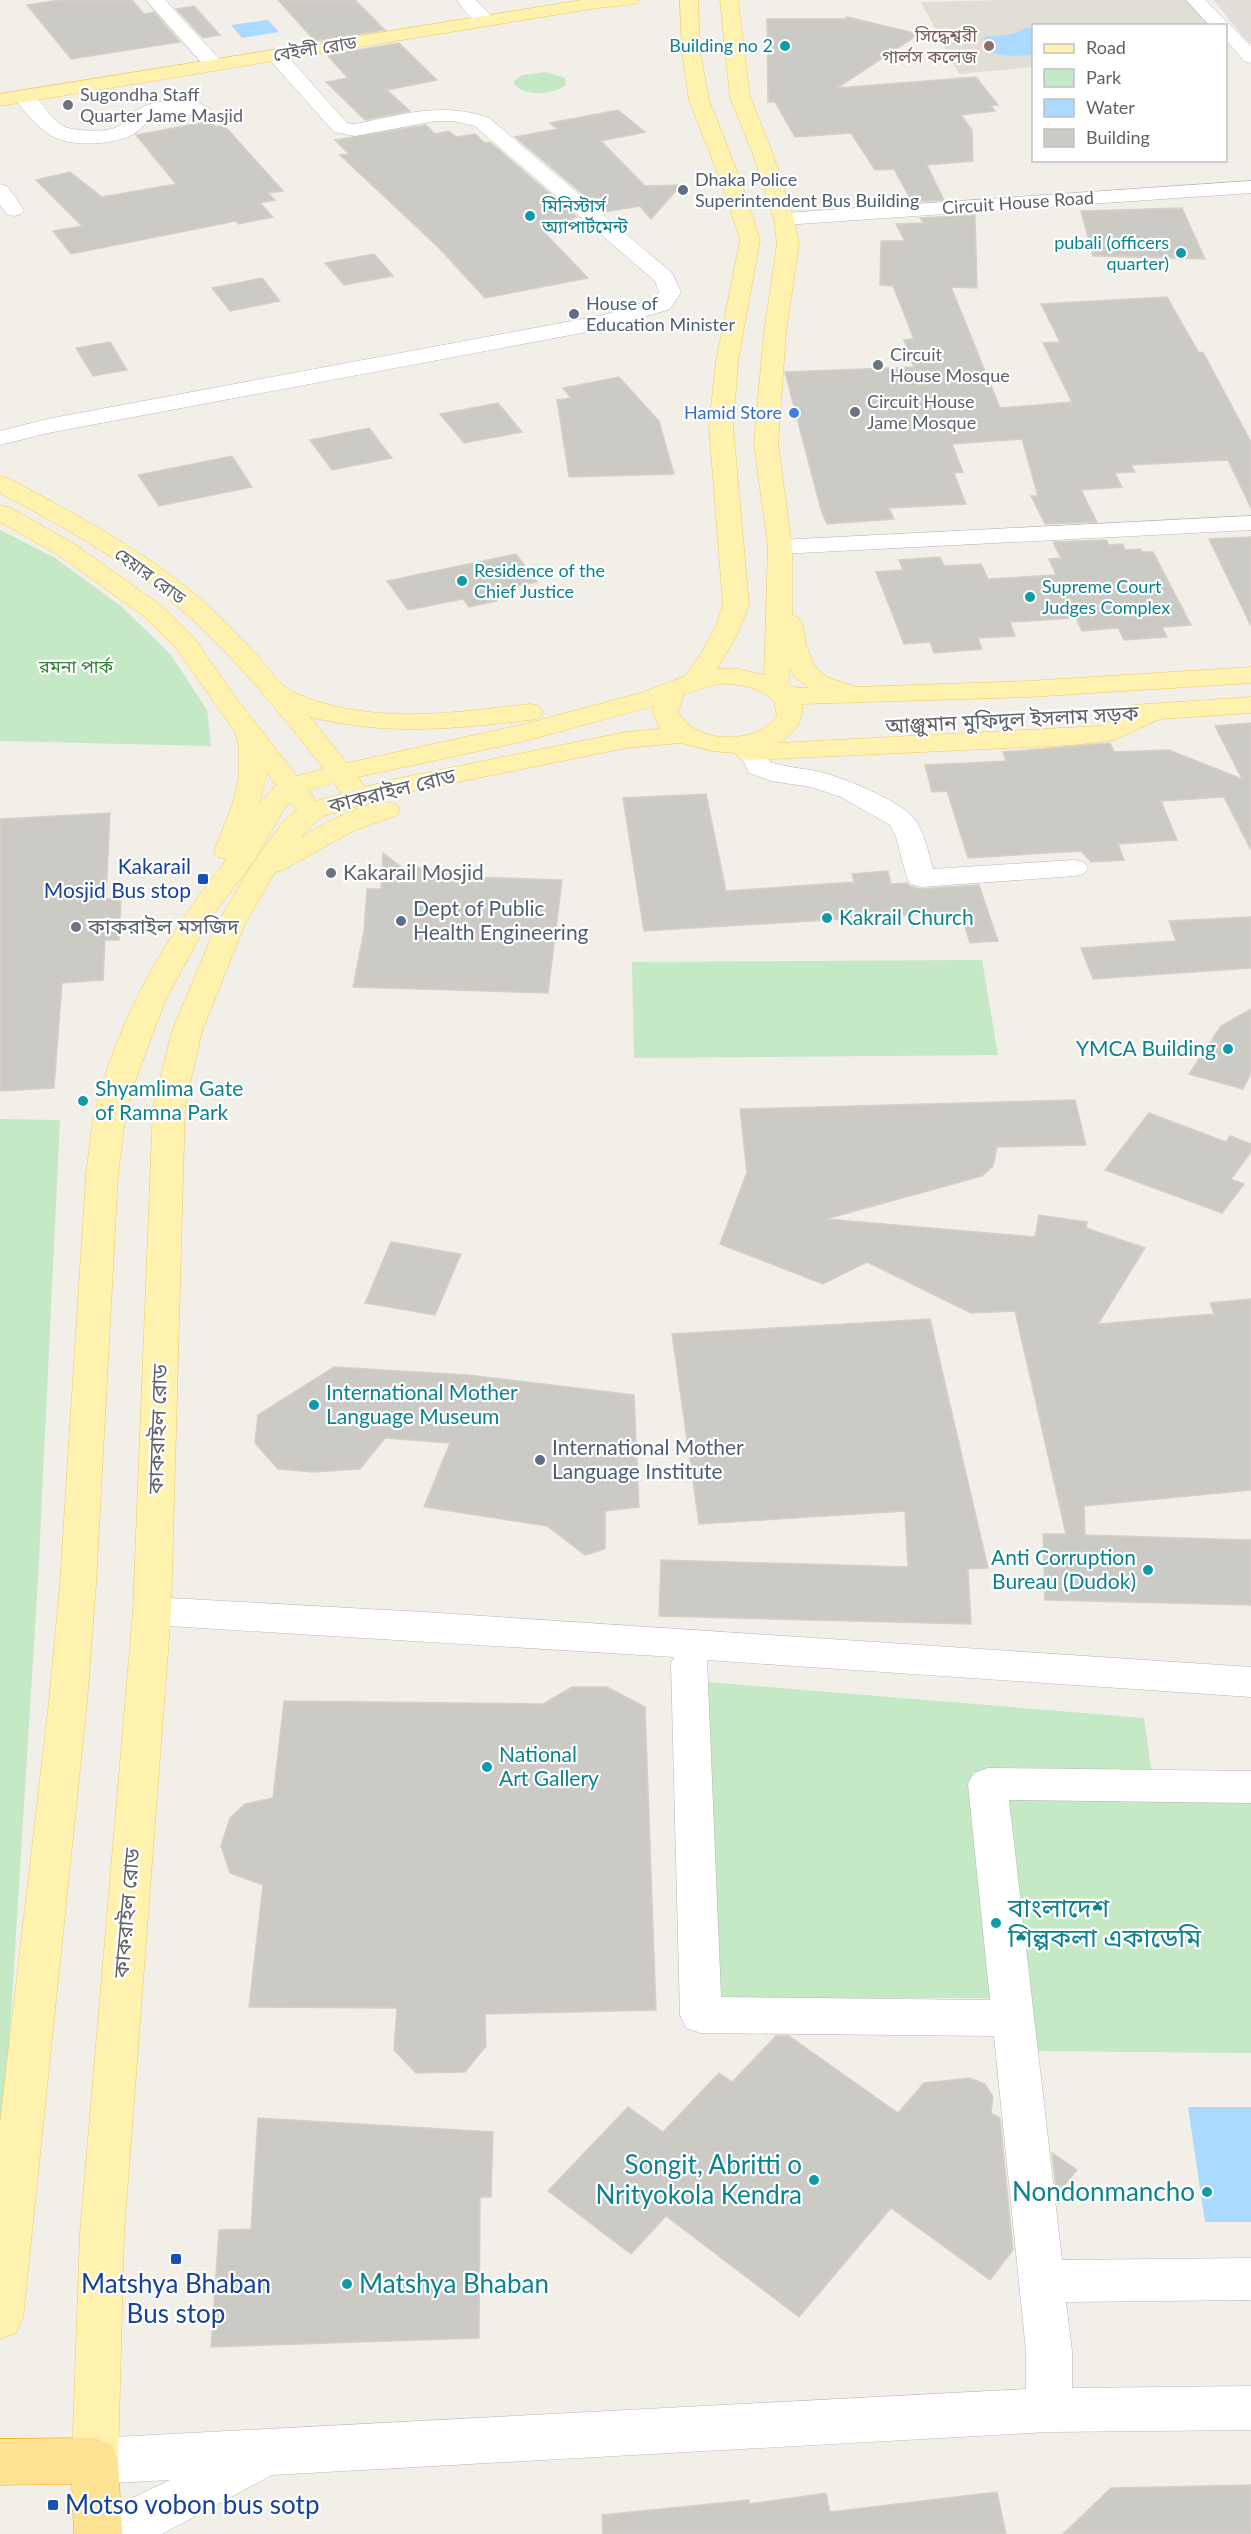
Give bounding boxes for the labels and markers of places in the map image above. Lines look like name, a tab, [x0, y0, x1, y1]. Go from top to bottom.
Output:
place label: সিদ্ধেশ্বরী গার্লস কলেজ	[882, 24, 977, 67]
place label: Building no 2	[669, 34, 773, 56]
marker: Building no 2	[778, 39, 792, 53]
marker: সিদ্ধেশ্বরী গার্লস কলেজ	[982, 39, 996, 53]
place label: Sugondha Staff Quarter Jame Masjid	[80, 83, 243, 126]
marker: Sugondha Staff Quarter Jame Masjid	[61, 98, 75, 112]
place label: Dhaka Police Superintendent Bus Building	[695, 168, 919, 211]
marker: Dhaka Police Superintendent Bus Building	[676, 183, 690, 197]
place label: মিনিস্টার্স অ্যাপার্টমেন্ট	[541, 194, 629, 237]
marker: মিনিস্টার্স অ্যাপার্টমেন্ট	[523, 209, 537, 223]
place label: pubali (officers quarter)	[1054, 231, 1169, 274]
marker: pubali (officers quarter)	[1174, 246, 1188, 260]
place label: House of Education Minister	[586, 292, 735, 335]
marker: House of Education Minister	[567, 307, 581, 321]
place label: Circuit House Mosque	[890, 343, 1010, 386]
marker: Circuit House Mosque	[871, 358, 885, 372]
place label: Circuit House Jame Mosque	[867, 390, 976, 433]
place label: Hamid Store	[684, 401, 782, 423]
marker: Circuit House Jame Mosque	[848, 405, 862, 419]
marker: Hamid Store	[787, 406, 801, 420]
place label: Residence of the Chief Justice	[474, 559, 605, 602]
marker: Residence of the Chief Justice	[455, 574, 469, 588]
place label: Supreme Court Judges Complex	[1042, 575, 1170, 618]
marker: Supreme Court Judges Complex	[1023, 590, 1037, 604]
place label: Kakarail Mosjid Bus stop	[44, 853, 191, 902]
place label: Kakarail Mosjid	[343, 859, 484, 884]
marker: Kakarail Mosjid	[324, 866, 338, 880]
marker: Kakarail Mosjid Bus stop	[196, 872, 210, 886]
place label: Dept of Public Health Engineering	[413, 895, 589, 944]
place label: Kakrail Church	[839, 904, 974, 929]
marker: Kakrail Church	[820, 911, 834, 925]
place label: কাকরাইল মসজিদ	[87, 913, 239, 938]
marker: Dept of Public Health Engineering	[394, 914, 408, 928]
marker: কাকরাইল মসজিদ	[69, 920, 83, 934]
place label: YMCA Building	[1076, 1035, 1216, 1060]
marker: YMCA Building	[1221, 1042, 1235, 1056]
place label: Shyamlima Gate of Ramna Park	[95, 1075, 243, 1124]
marker: Shyamlima Gate of Ramna Park	[76, 1094, 90, 1108]
place label: International Mother Language Museum	[326, 1379, 518, 1428]
marker: International Mother Language Museum	[307, 1398, 321, 1412]
place label: International Mother Language Institute	[552, 1434, 744, 1483]
marker: International Mother Language Institute	[533, 1453, 547, 1467]
place label: Anti Corruption Bureau (Dudok)	[991, 1544, 1136, 1593]
marker: Anti Corruption Bureau (Dudok)	[1141, 1563, 1155, 1577]
place label: National Art Gallery	[499, 1741, 599, 1790]
marker: National Art Gallery	[480, 1760, 494, 1774]
place label: বাংলাদেশ শিল্পকলা একাডেমি	[1007, 1891, 1202, 1953]
marker: বাংলাদেশ শিল্পকলা একাডেমি	[989, 1916, 1003, 1930]
place label: Songit, Abritti o Nrityokola Kendra	[595, 2148, 802, 2210]
marker: Songit, Abritti o Nrityokola Kendra	[807, 2173, 821, 2187]
place label: Nondonmancho	[1012, 2175, 1195, 2207]
marker: Nondonmancho	[1200, 2185, 1214, 2199]
marker: Matshya Bhaban Bus stop	[169, 2252, 183, 2266]
place label: Matshya Bhaban Bus stop	[81, 2267, 271, 2329]
place label: Matshya Bhaban	[359, 2267, 549, 2299]
marker: Matshya Bhaban	[340, 2277, 354, 2291]
place label: Motso vobon bus sotp	[65, 2488, 320, 2520]
marker: Motso vobon bus sotp	[46, 2498, 60, 2512]

